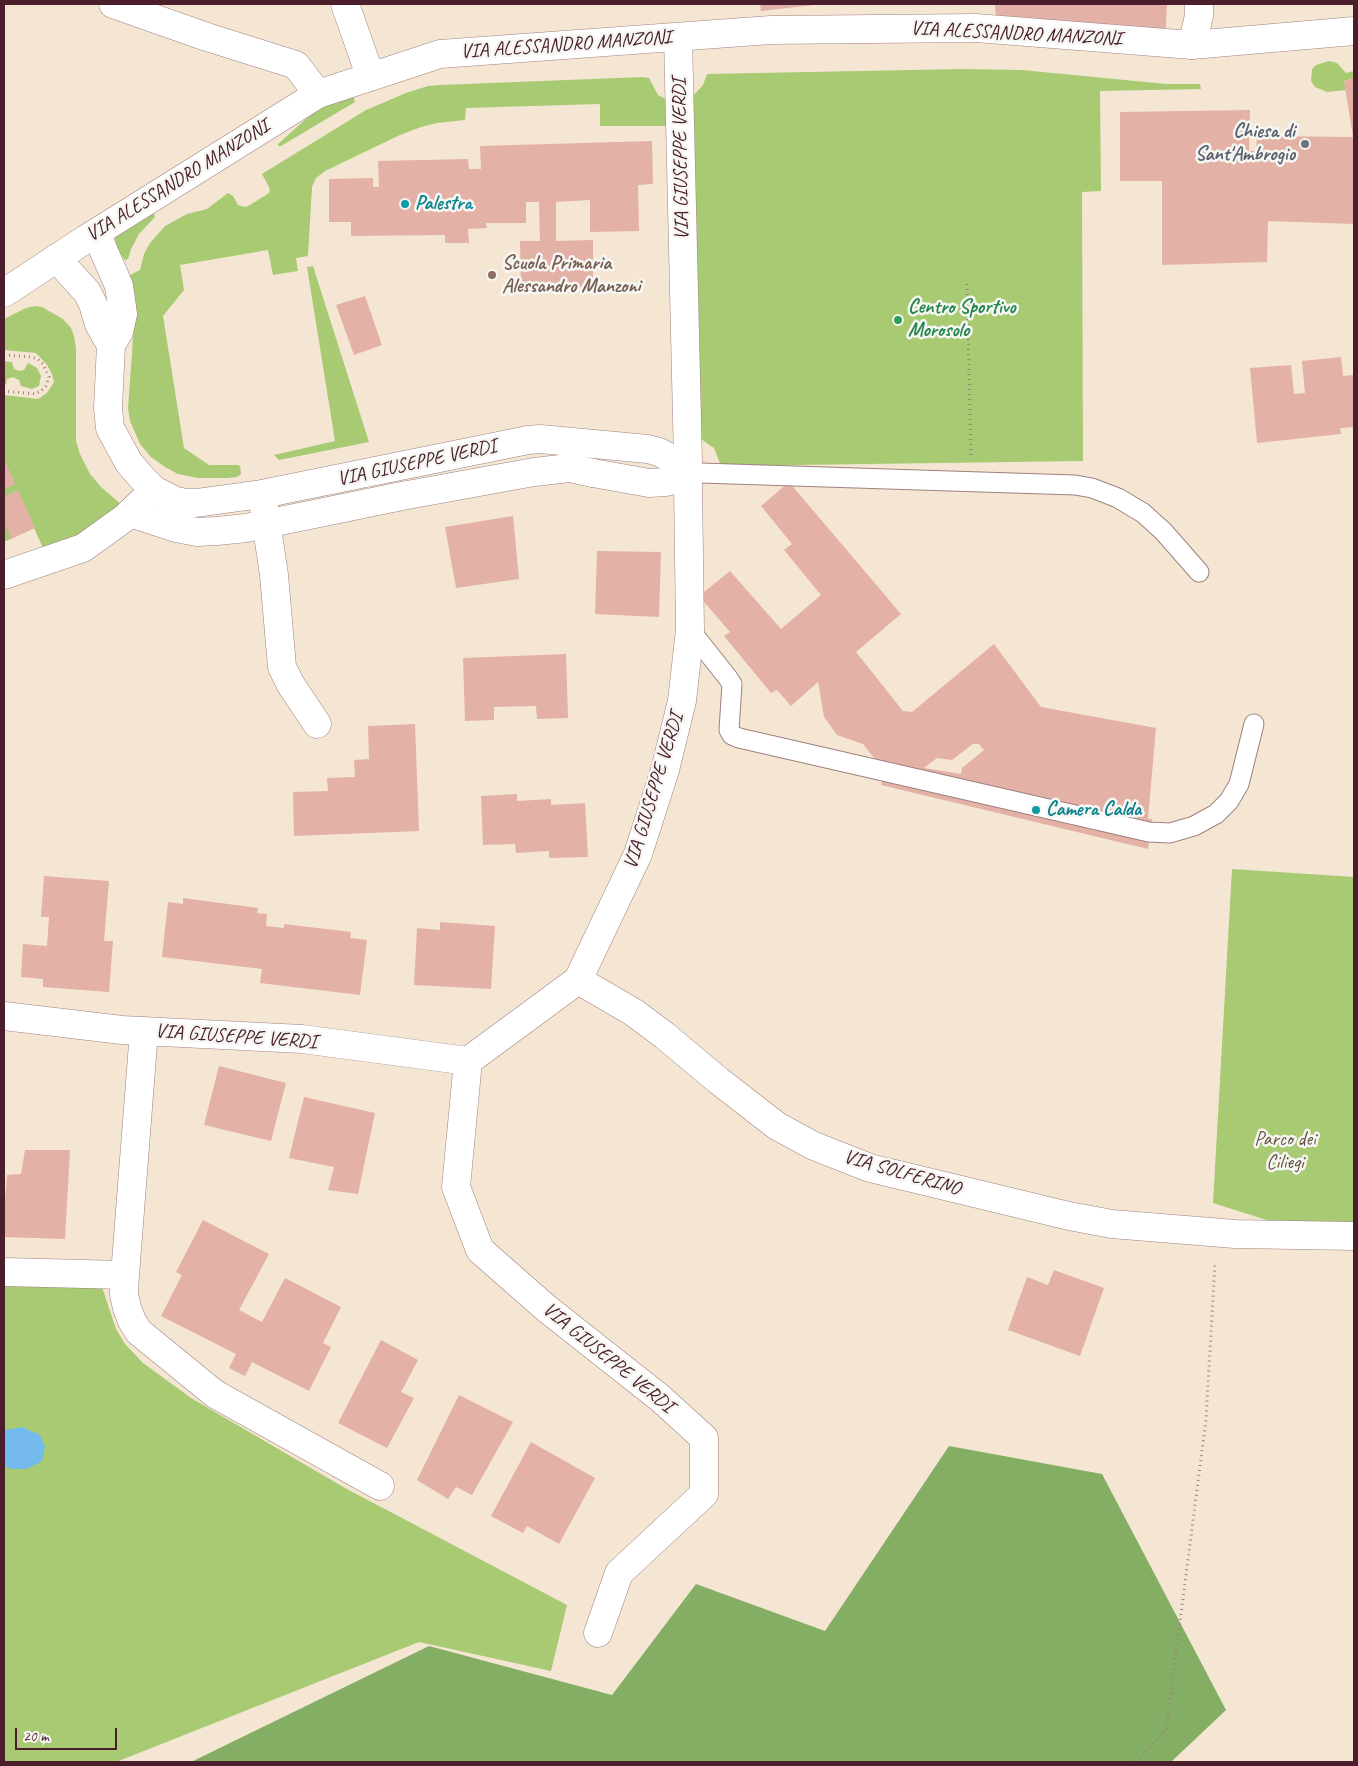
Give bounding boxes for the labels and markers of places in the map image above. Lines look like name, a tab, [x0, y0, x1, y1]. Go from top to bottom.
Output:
place label: Chiesa di Sant'Ambrogio	[1195, 120, 1295, 167]
marker: Chiesa di Sant'Ambrogio	[1299, 138, 1311, 150]
place label: Palestra	[415, 192, 472, 216]
marker: Palestra	[399, 198, 411, 210]
place label: Scuola Primaria Alessandro Manzoni	[502, 252, 640, 299]
marker: Scuola Primaria Alessandro Manzoni	[486, 269, 498, 281]
place label: Centro Sportivo Morosolo	[908, 296, 1016, 343]
marker: Centro Sportivo Morosolo	[892, 314, 904, 326]
place label: Camera Calda	[1046, 798, 1141, 822]
marker: Camera Calda	[1030, 804, 1042, 816]

